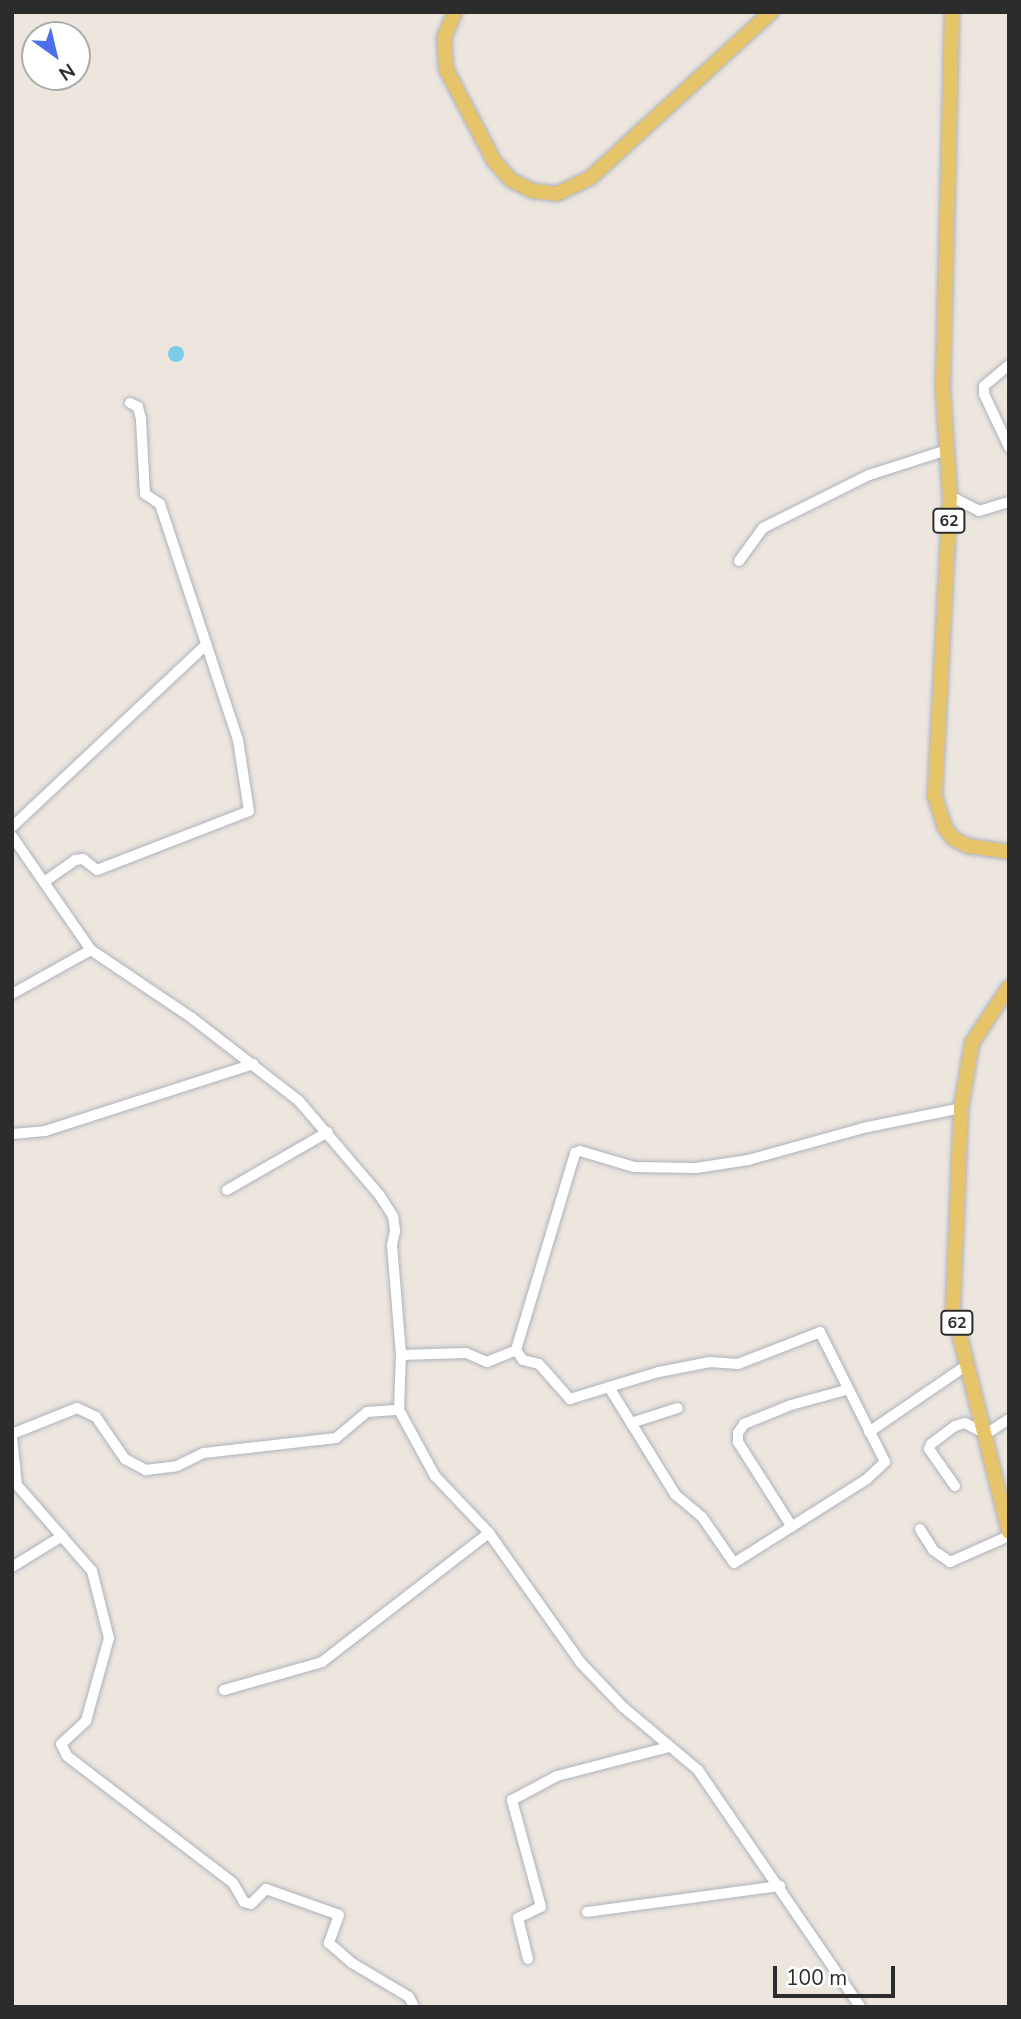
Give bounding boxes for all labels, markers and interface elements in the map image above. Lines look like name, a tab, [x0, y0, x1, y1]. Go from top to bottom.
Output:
north arrow	[21, 21, 91, 91]
text: N	[53, 57, 80, 87]
road number: 62	[932, 508, 967, 534]
road number: 62	[940, 1310, 974, 1336]
scale bar	[776, 1952, 898, 1996]
text: 100 m	[786, 1964, 847, 1992]

